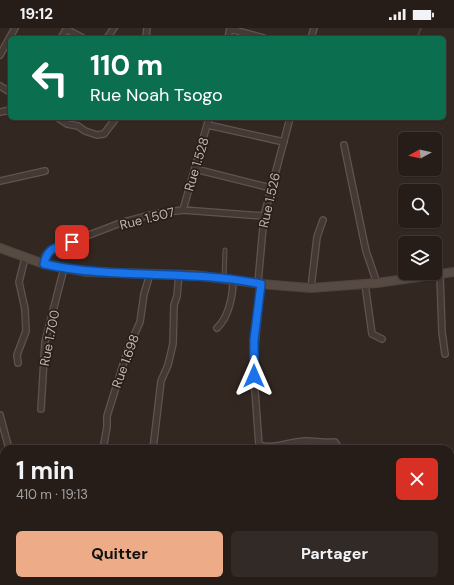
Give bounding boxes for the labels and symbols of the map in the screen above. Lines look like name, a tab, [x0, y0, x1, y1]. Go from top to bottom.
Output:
north arrow	[398, 132, 442, 176]
street label: Rue 1.528	[180, 135, 213, 193]
street label: Rue 1.526	[255, 171, 284, 229]
street label: Rue 1.507	[118, 203, 177, 234]
pin	[55, 225, 89, 259]
street label: Rue 1.700	[36, 308, 63, 368]
street label: Rue 1.698	[108, 332, 143, 390]
position arrow	[233, 355, 275, 397]

